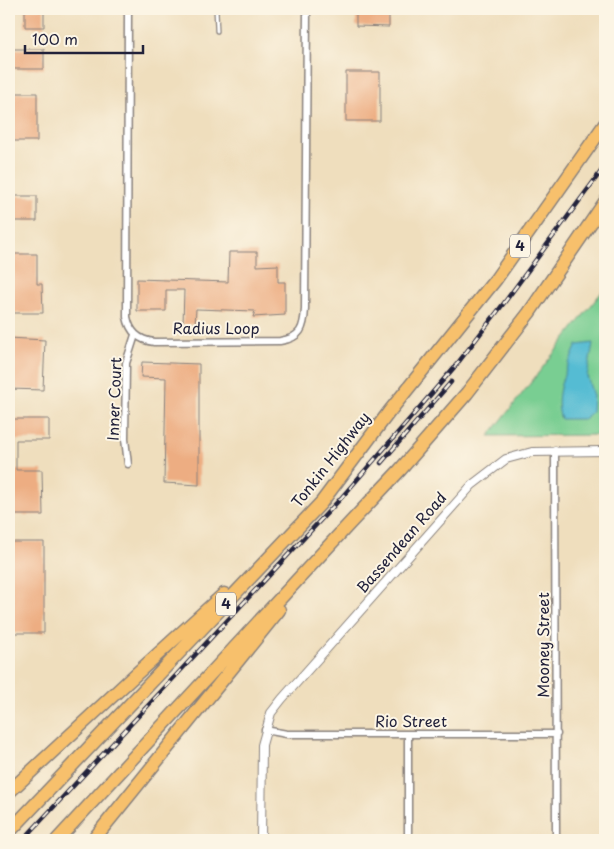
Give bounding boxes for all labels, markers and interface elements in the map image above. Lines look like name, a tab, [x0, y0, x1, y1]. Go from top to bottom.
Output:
scale bar	[25, 22, 142, 54]
text: 100 m	[32, 27, 78, 50]
road number: 4	[510, 235, 530, 258]
street label: Radius Loop	[172, 316, 260, 339]
street label: Inner Court	[101, 357, 126, 441]
street label: Tonkin Highway	[285, 406, 375, 512]
street label: Bassendean Road	[350, 486, 451, 598]
road number: 4	[216, 592, 236, 616]
street label: Mooney Street	[531, 592, 554, 698]
street label: Rio Street	[375, 709, 447, 732]

